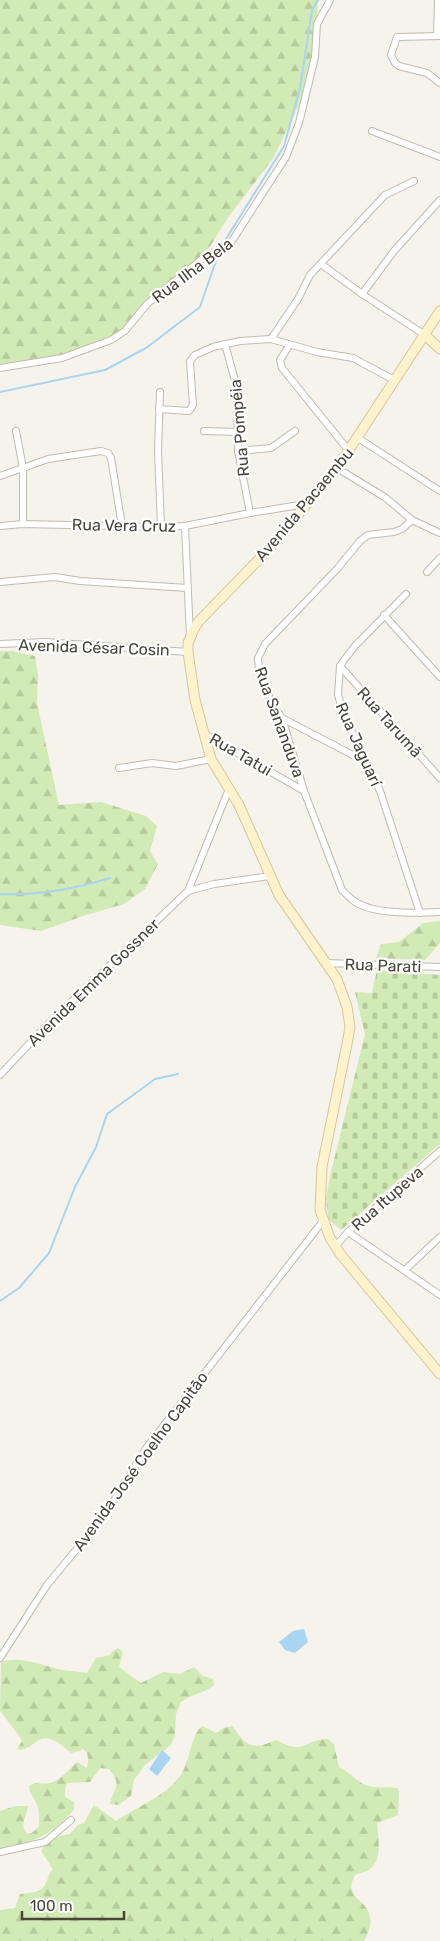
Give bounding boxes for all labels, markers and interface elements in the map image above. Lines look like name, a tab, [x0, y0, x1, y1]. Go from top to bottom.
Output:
street label: Rua Ilha Bela	[148, 234, 236, 307]
street label: Rua Pompéia	[226, 378, 253, 477]
street label: Avenida Pacaembu	[251, 444, 357, 565]
street label: Rua Vera Cruz	[72, 515, 176, 536]
street label: Avenida César Cosin	[18, 635, 170, 660]
street label: Rua Sananduva	[251, 664, 308, 780]
street label: Rua Tarumã	[353, 683, 426, 761]
street label: Rua Jaguarí	[332, 699, 386, 790]
street label: Rua Tatui	[206, 729, 275, 780]
street label: Avenida Emma Gossner	[24, 915, 163, 1050]
street label: Rua Parati	[344, 955, 422, 976]
street label: Rua Itupeva	[348, 1162, 427, 1235]
street label: Avenida José Coelho Capitão	[69, 1368, 212, 1555]
scale bar	[22, 1888, 125, 1920]
text: 100 m	[30, 1897, 72, 1915]

